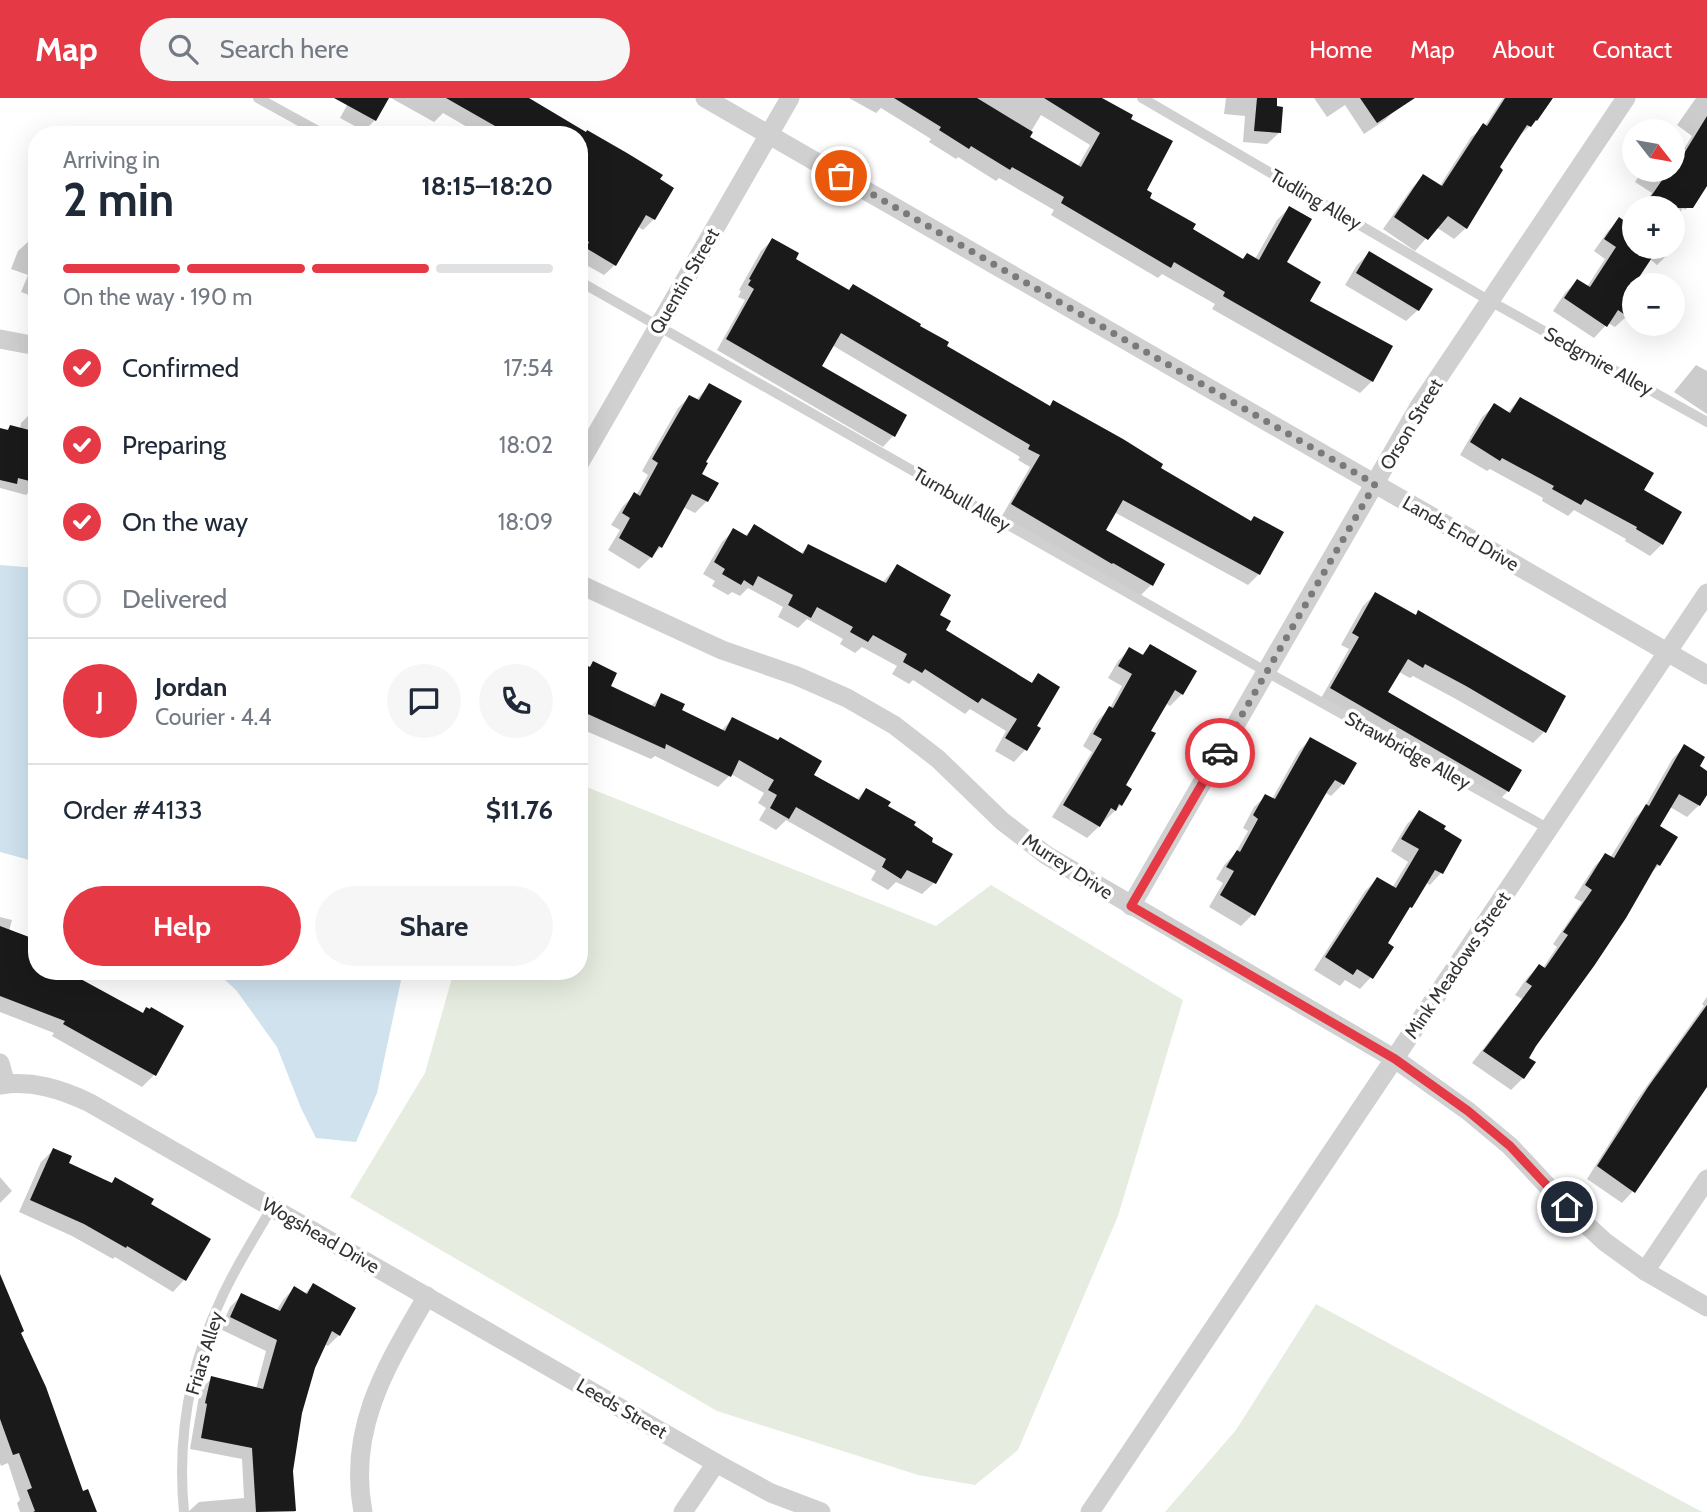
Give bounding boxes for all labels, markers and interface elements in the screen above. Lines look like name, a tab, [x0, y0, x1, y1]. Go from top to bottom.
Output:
search box	[140, 18, 630, 81]
text: Map	[35, 29, 98, 69]
icon: search	[164, 30, 202, 68]
text: Search here	[220, 33, 349, 65]
text: Home	[1309, 35, 1372, 64]
text: Map	[1410, 35, 1455, 64]
text: About	[1493, 35, 1555, 64]
text: Contact	[1593, 35, 1672, 64]
north arrow	[1622, 119, 1685, 182]
map controls	[1622, 119, 1685, 336]
text: Arriving in	[63, 146, 160, 174]
pin	[811, 146, 871, 206]
icon: bag	[822, 157, 860, 195]
street label: Tudling Alley	[1266, 164, 1366, 235]
text: 18:15–18:20	[421, 170, 553, 202]
text: 2 min	[63, 172, 174, 228]
button: +	[1622, 196, 1685, 259]
street label: Quentin Street	[645, 224, 724, 338]
button: −	[1622, 273, 1685, 336]
text: On the way · 190 m	[63, 283, 252, 311]
street label: Sedgmire Alley	[1540, 322, 1658, 401]
icon: check	[63, 349, 101, 387]
text: Confirmed	[122, 352, 239, 384]
text: 17:54	[503, 354, 553, 382]
street label: Orson Street	[1375, 374, 1448, 474]
icon: check	[63, 426, 101, 464]
text: Preparing	[122, 429, 226, 461]
text: 18:02	[499, 431, 553, 459]
street label: Turnbull Alley	[909, 462, 1015, 537]
street label: Lands End Drive	[1399, 491, 1523, 576]
icon: check	[63, 503, 101, 541]
text: On the way	[122, 506, 248, 538]
text: 18:09	[498, 508, 553, 536]
text: Delivered	[122, 583, 227, 615]
button: chat	[387, 664, 461, 738]
button: phone	[479, 664, 553, 738]
text: Jordan	[155, 671, 227, 703]
text: J	[96, 685, 104, 717]
text: Courier · 4.4	[155, 703, 272, 731]
street label: Strawbridge Alley	[1341, 706, 1475, 795]
courier	[1185, 718, 1255, 788]
icon: car	[1201, 734, 1239, 772]
text: Order #4133	[63, 794, 202, 826]
text: $11.76	[486, 794, 553, 826]
street label: Murrey Drive	[1018, 829, 1117, 904]
button: Help	[63, 886, 301, 966]
button: Share	[315, 886, 553, 966]
street label: Mink Meadows Street	[1400, 887, 1515, 1043]
pin	[1537, 1177, 1597, 1237]
icon: home	[1548, 1188, 1586, 1226]
street label: Wogshead Drive	[258, 1193, 384, 1278]
street label: Friars Alley	[181, 1308, 228, 1398]
street label: Leeds Street	[573, 1373, 671, 1444]

